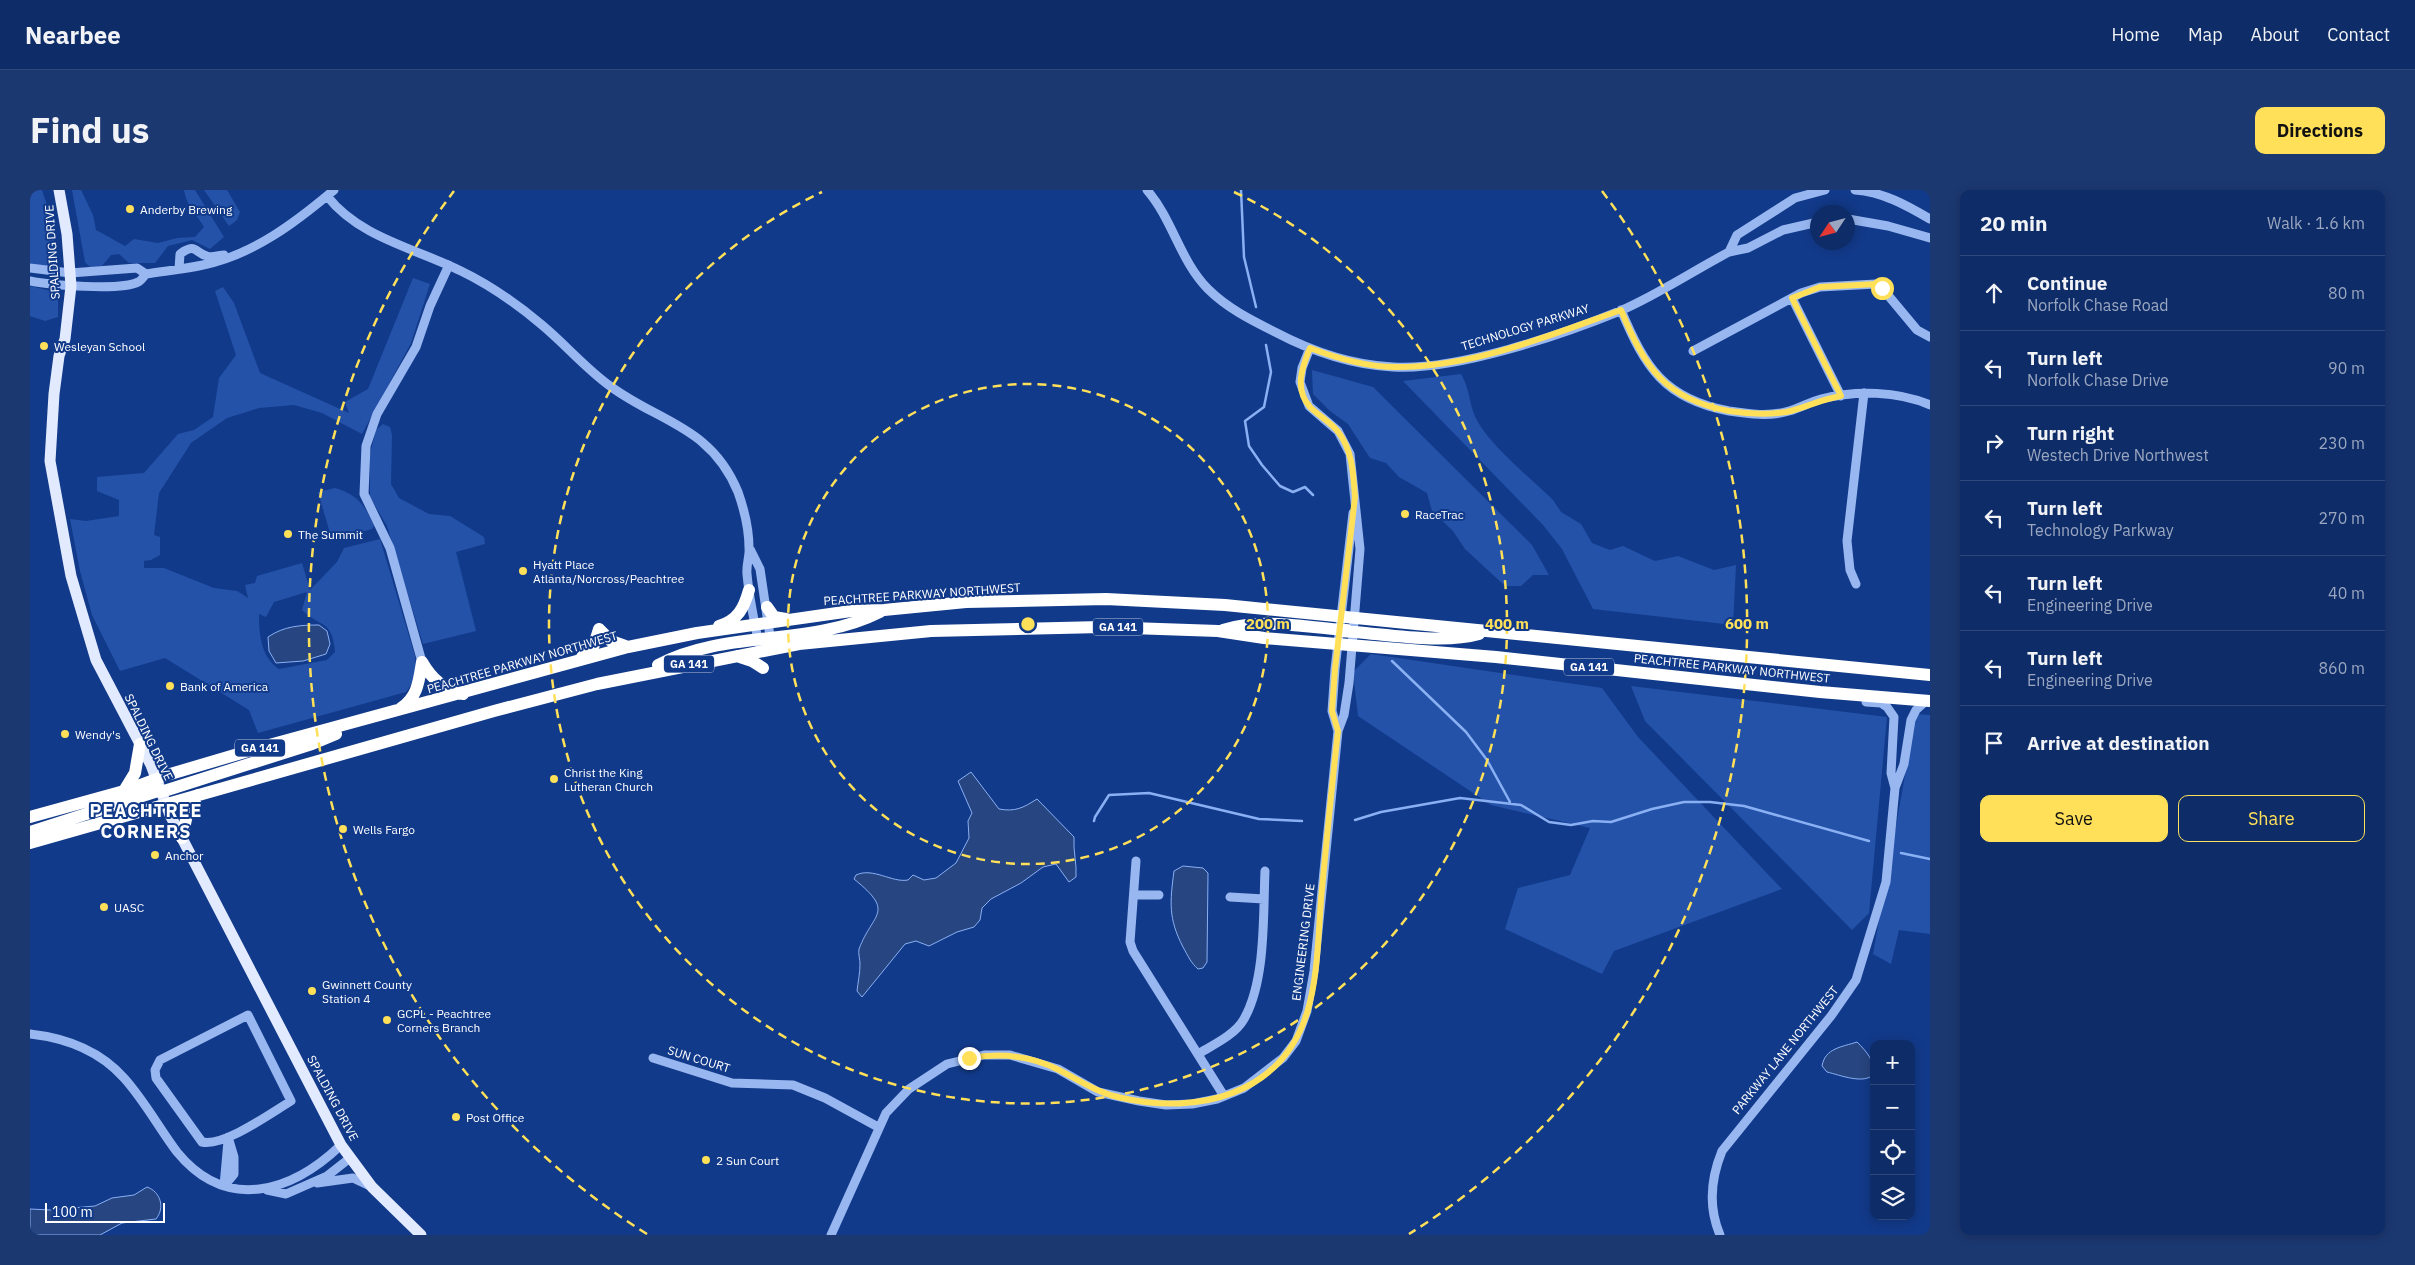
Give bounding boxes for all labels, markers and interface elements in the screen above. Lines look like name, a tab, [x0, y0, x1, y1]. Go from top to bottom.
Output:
text: Nearbee	[25, 19, 121, 51]
text: Home	[2112, 23, 2160, 46]
text: Map	[2188, 23, 2223, 46]
text: About	[2251, 23, 2299, 46]
text: Contact	[2327, 23, 2390, 46]
text: Find us	[30, 107, 149, 153]
button: Directions	[2255, 107, 2385, 154]
place label: Anderby Brewing	[140, 202, 233, 217]
marker: Anderby Brewing	[124, 203, 136, 215]
street label: SPALDING DRIVE	[41, 204, 63, 300]
north arrow	[1810, 205, 1855, 250]
text: 20 min	[1980, 209, 2047, 237]
text: Walk · 1.6 km	[2267, 213, 2365, 233]
text: Continue	[2027, 271, 2107, 295]
route start	[1871, 277, 1894, 300]
icon: ahead	[1980, 279, 2008, 307]
text: 80 m	[2328, 283, 2365, 303]
text: Norfolk Chase Road	[2027, 295, 2169, 315]
street label: TECHNOLOGY PARKWAY	[1459, 300, 1591, 354]
place label: Wesleyan School	[54, 339, 145, 354]
marker: Wesleyan School	[38, 340, 50, 352]
text: Turn left	[2027, 346, 2103, 370]
icon: left	[1980, 354, 2008, 382]
text: 90 m	[2328, 358, 2365, 378]
text: Norfolk Chase Drive	[2027, 370, 2169, 390]
text: Turn right	[2027, 421, 2114, 445]
icon: right	[1980, 429, 2008, 457]
text: 230 m	[2318, 433, 2365, 453]
text: Westech Drive Northwest	[2027, 445, 2209, 465]
text: Turn left	[2027, 496, 2103, 520]
icon: left	[1980, 504, 2008, 532]
place label: RaceTrac	[1415, 507, 1464, 522]
marker: RaceTrac	[1399, 508, 1411, 520]
text: 270 m	[2318, 508, 2365, 528]
text: Technology Parkway	[2027, 520, 2174, 540]
place label: The Summit	[298, 527, 363, 542]
marker: The Summit	[282, 528, 294, 540]
place label: Hyatt Place Atlanta/Norcross/Peachtree	[533, 557, 685, 586]
marker: Hyatt Place Atlanta/Norcross/Peachtree	[517, 565, 529, 577]
text: Turn left	[2027, 571, 2103, 595]
icon: left	[1980, 579, 2008, 607]
street label: PEACHTREE PARKWAY NORTHWEST	[823, 580, 1021, 608]
text: 40 m	[2328, 583, 2365, 603]
text: Engineering Drive	[2027, 595, 2153, 615]
text: 200 m	[1246, 614, 1290, 633]
text: 400 m	[1485, 614, 1529, 633]
text: 600 m	[1725, 614, 1769, 633]
centre of rings	[1019, 615, 1037, 633]
road number: GA 141	[1093, 618, 1143, 636]
street label: PEACHTREE PARKWAY NORTHWEST	[425, 628, 619, 696]
text: Turn left	[2027, 646, 2103, 670]
street label: PEACHTREE PARKWAY NORTHWEST	[1633, 650, 1831, 686]
icon: left	[1980, 654, 2008, 682]
road number: GA 141	[664, 656, 714, 672]
road number: GA 141	[1564, 658, 1614, 676]
text: 860 m	[2318, 658, 2365, 678]
text: Engineering Drive	[2027, 670, 2153, 690]
place label: Bank of America	[180, 679, 269, 694]
marker: Bank of America	[164, 680, 176, 692]
street label: SPALDING DRIVE	[121, 691, 177, 783]
place label: Wendy's	[75, 727, 121, 742]
marker: Wendy's	[59, 728, 71, 740]
icon: arrive	[1980, 729, 2008, 757]
text: Arrive at destination	[2027, 731, 2210, 755]
road number: GA 141	[235, 740, 285, 756]
place label: Christ the King Lutheran Church	[564, 765, 653, 794]
marker: Christ the King Lutheran Church	[548, 773, 560, 785]
button: Save	[1980, 795, 2168, 842]
button: Share	[2178, 795, 2365, 842]
district label: PEACHTREE CORNERS	[90, 799, 202, 843]
place label: Wells Fargo	[353, 822, 415, 837]
marker: Wells Fargo	[337, 823, 349, 835]
place label: Anchor	[165, 848, 204, 863]
marker: Anchor	[149, 849, 161, 861]
street label: ENGINEERING DRIVE	[1288, 882, 1318, 1002]
place label: UASC	[114, 900, 145, 915]
marker: UASC	[98, 901, 110, 913]
place label: Gwinnett County Station 4	[322, 977, 412, 1006]
street label: PARKWAY LANE NORTHWEST	[1729, 983, 1841, 1117]
marker: Gwinnett County Station 4	[306, 985, 318, 997]
place label: GCPL - Peachtree Corners Branch	[397, 1006, 492, 1035]
marker: GCPL - Peachtree Corners Branch	[381, 1014, 393, 1026]
map controls	[1870, 1040, 1915, 1220]
button: +	[1870, 1040, 1915, 1085]
street label: SUN COURT	[666, 1042, 732, 1076]
route end	[958, 1047, 981, 1070]
street label: SPALDING DRIVE	[304, 1053, 362, 1143]
button: −	[1870, 1085, 1915, 1130]
place label: Post Office	[466, 1110, 525, 1125]
marker: Post Office	[450, 1111, 462, 1123]
button: locate	[1870, 1130, 1915, 1175]
place label: 2 Sun Court	[716, 1153, 779, 1168]
marker: 2 Sun Court	[700, 1154, 712, 1166]
button: layers	[1870, 1175, 1915, 1220]
scale bar	[45, 1200, 165, 1223]
text: 100 m	[52, 1203, 93, 1221]

